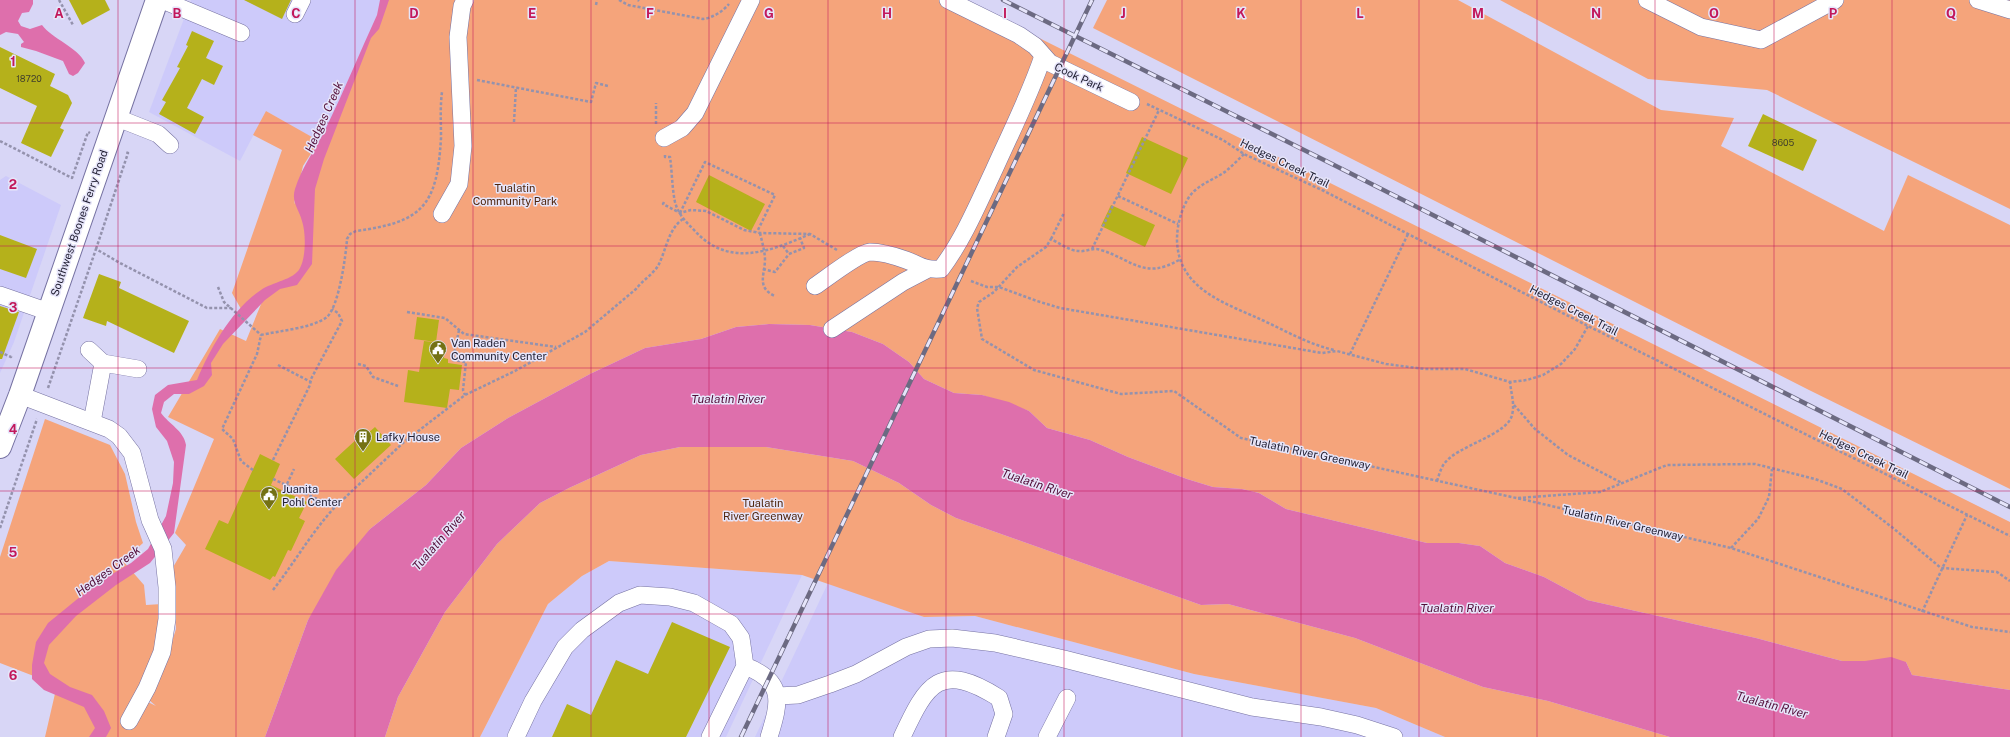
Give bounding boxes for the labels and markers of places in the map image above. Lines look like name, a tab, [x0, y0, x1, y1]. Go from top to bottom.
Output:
place label: Van Raden Community Center	[451, 337, 547, 362]
public building icon: Van Raden Community Center	[428, 339, 448, 364]
building icon: Lafky House	[353, 427, 373, 452]
place label: Lafky House	[376, 431, 440, 443]
place label: Juanita Pohl Center	[282, 483, 342, 508]
public building icon: Juanita Pohl Center	[259, 485, 279, 510]

